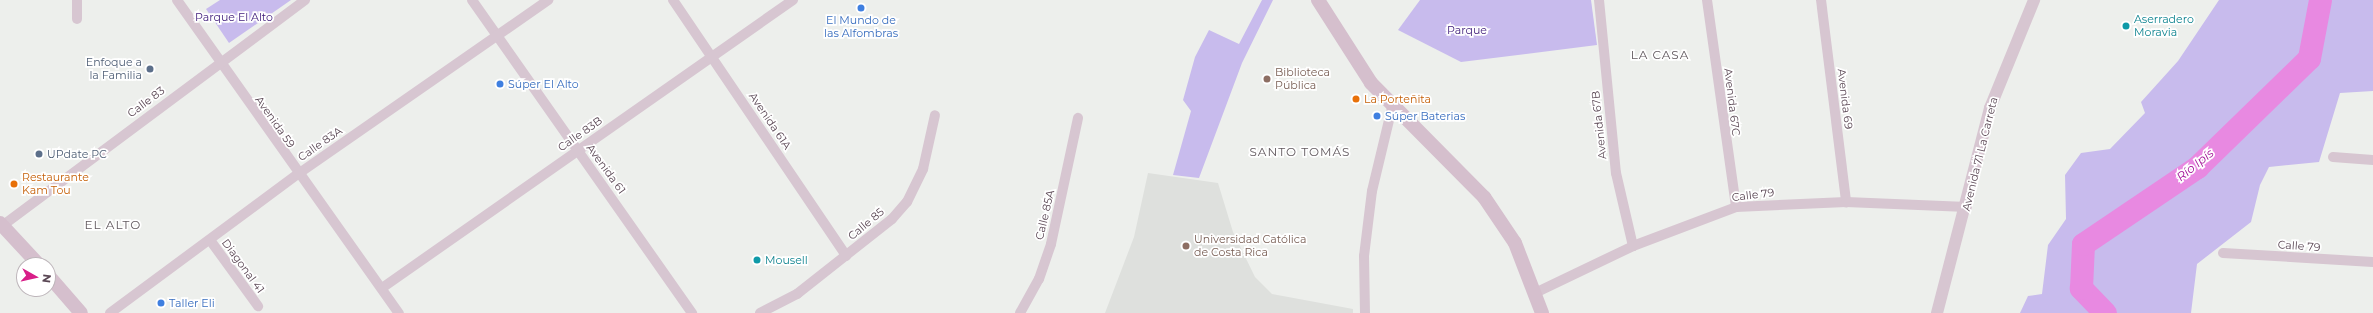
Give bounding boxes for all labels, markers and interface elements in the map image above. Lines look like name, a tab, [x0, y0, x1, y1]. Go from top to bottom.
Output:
marker: El Mundo de las Alfombras	[856, 3, 866, 13]
park label: Parque El Alto	[195, 10, 273, 24]
place label: Aserradero Moravia	[2134, 13, 2194, 39]
place label: El Mundo de las Alfombras	[824, 14, 898, 40]
marker: Aserradero Moravia	[2121, 21, 2131, 31]
park label: Parque	[1447, 23, 1487, 37]
district label: LA CASA	[1631, 48, 1689, 62]
place label: Enfoque a la Familia	[86, 56, 142, 82]
marker: Enfoque a la Familia	[145, 64, 155, 74]
place label: Biblioteca Pública	[1275, 66, 1330, 92]
street label: Avenida 67C	[1721, 67, 1743, 137]
street label: Avenida 69	[1835, 68, 1855, 130]
marker: Biblioteca Pública	[1262, 74, 1272, 84]
place label: Súper El Alto	[508, 77, 579, 91]
marker: Súper El Alto	[495, 79, 505, 89]
street label: Calle 83	[125, 84, 167, 120]
street label: Avenida 61A	[746, 90, 794, 152]
street label: Avenida 67B	[1589, 90, 1609, 160]
place label: La Porteñita	[1364, 92, 1431, 106]
street label: Avenida 59	[252, 94, 298, 150]
marker: La Porteñita	[1351, 94, 1361, 104]
street label: Avenida 71 La Carreta	[1959, 96, 2001, 212]
place label: Súper Baterias	[1385, 109, 1465, 123]
marker: Súper Baterias	[1372, 111, 1382, 121]
street label: Calle 83B	[555, 114, 605, 154]
street label: Calle 83A	[295, 124, 345, 164]
street label: Avenida 61	[584, 142, 628, 196]
district label: SANTO TOMÁS	[1250, 145, 1350, 159]
water label: Río Ipís	[2174, 146, 2216, 184]
place label: UPdate PC	[47, 147, 107, 161]
marker: UPdate PC	[34, 149, 44, 159]
place label: Restaurante Kam Tou	[22, 171, 89, 197]
marker: Restaurante Kam Tou	[9, 179, 19, 189]
street label: Calle 79	[1731, 186, 1775, 204]
street label: Calle 85A	[1033, 189, 1057, 241]
street label: Calle 85	[845, 205, 887, 243]
district label: EL ALTO	[85, 218, 141, 232]
place label: Universidad Católica de Costa Rica	[1194, 233, 1307, 259]
street label: Diagonal 41	[219, 236, 267, 296]
street label: Calle 79	[2277, 238, 2321, 254]
marker: Universidad Católica de Costa Rica	[1181, 241, 1191, 251]
place label: Mousell	[765, 253, 808, 267]
marker: Mousell	[752, 255, 762, 265]
north arrow	[16, 257, 56, 297]
text: N	[39, 273, 54, 284]
place label: Taller Eli	[169, 296, 215, 310]
marker: Taller Eli	[156, 298, 166, 308]

